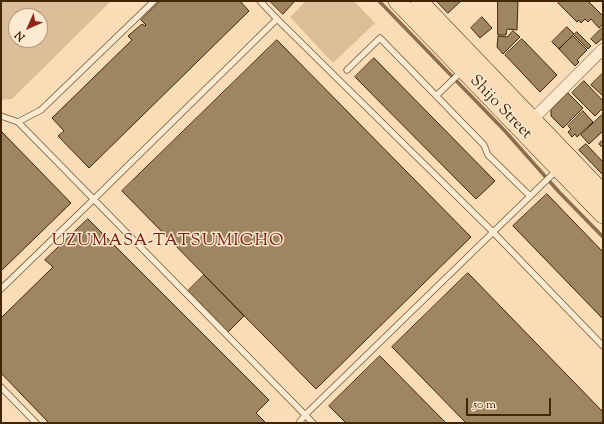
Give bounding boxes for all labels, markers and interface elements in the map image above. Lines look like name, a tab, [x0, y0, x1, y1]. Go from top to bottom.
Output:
north arrow	[8, 8, 48, 48]
text: N	[11, 27, 29, 45]
street label: Shijo Street	[465, 72, 535, 144]
district label: UZUMASA-TATSUMICHO	[52, 232, 284, 252]
scale bar	[468, 390, 553, 416]
text: 50 m	[473, 396, 496, 414]

